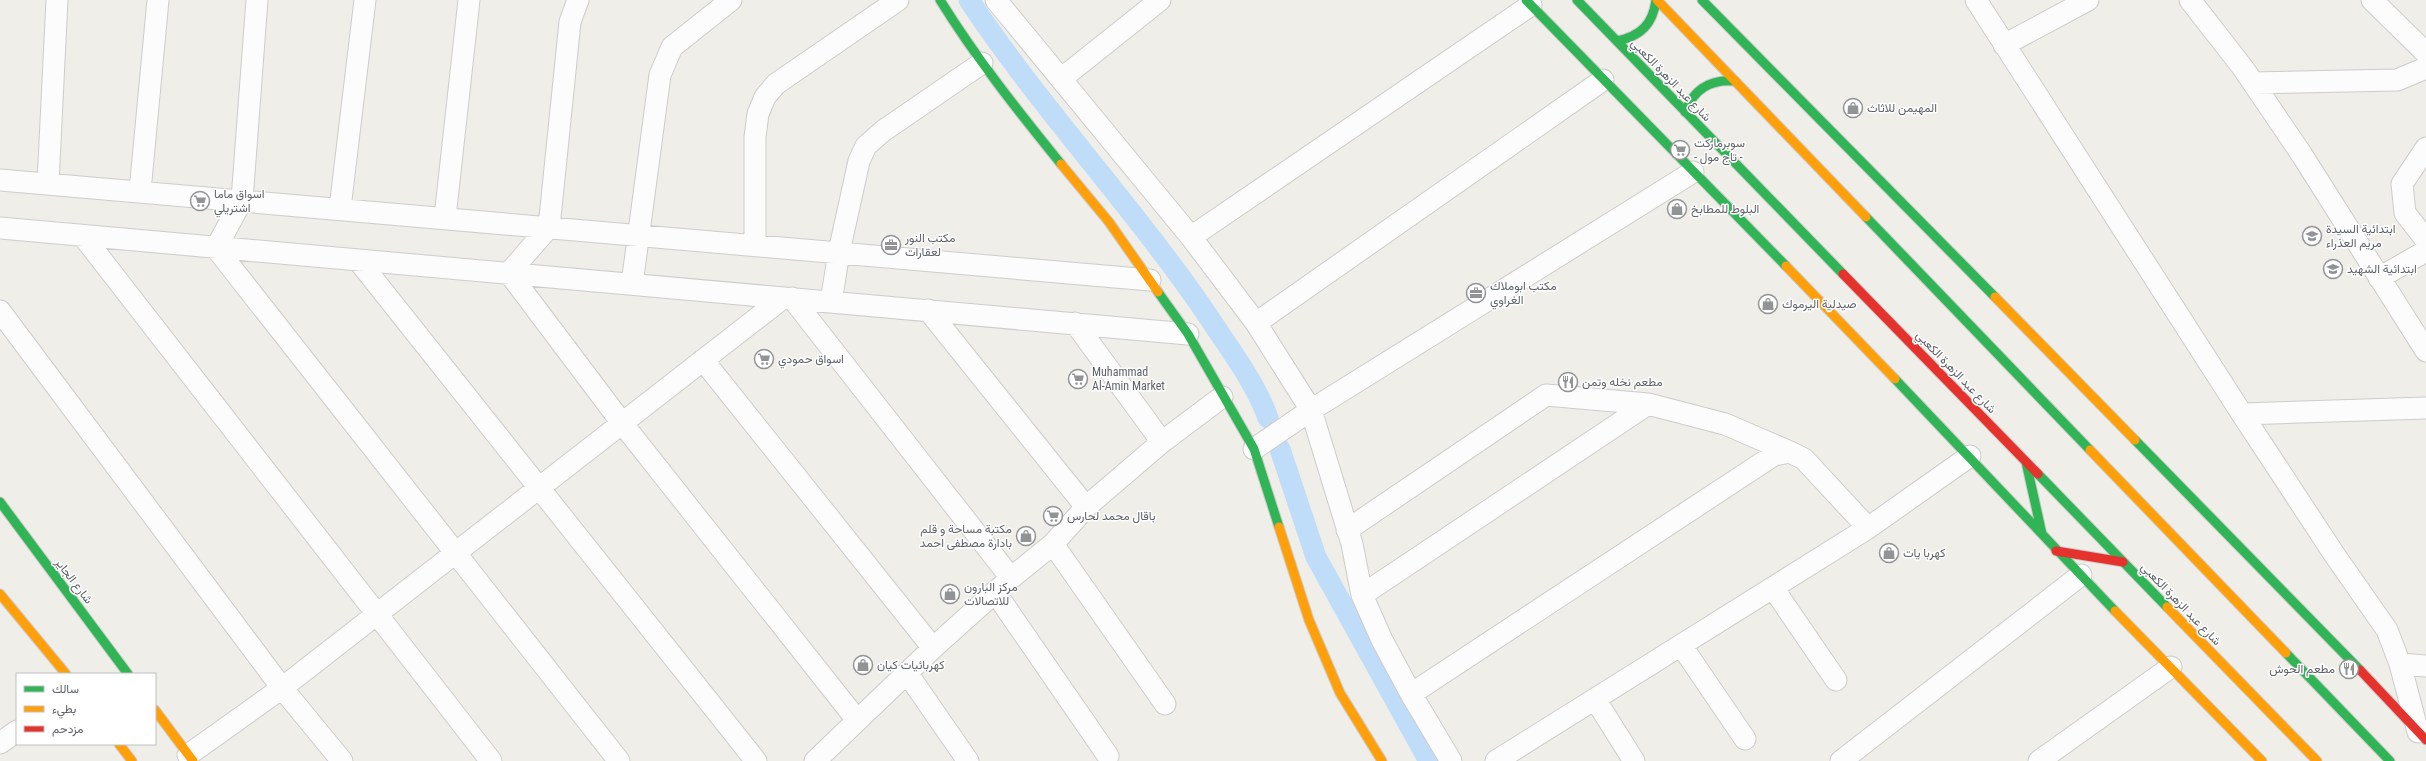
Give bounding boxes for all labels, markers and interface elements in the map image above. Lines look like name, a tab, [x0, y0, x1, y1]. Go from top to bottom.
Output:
street label: شارع عبد الزهرة الكعبي	[1626, 36, 1714, 126]
shop icon: المهيمن للاثاث	[1842, 97, 1864, 119]
place label: المهيمن للاثاث	[1867, 101, 1937, 116]
place label: سوبرماركت - تاج مول -	[1694, 136, 1745, 166]
supermarket icon: سوبرماركت - تاج مول -	[1669, 139, 1691, 161]
place label: اسواق ماما اشتريلي	[214, 187, 265, 218]
supermarket icon: اسواق ماما اشتريلي	[189, 190, 211, 212]
shop icon: البلوط للمطابخ	[1666, 198, 1688, 220]
place label: البلوط للمطابخ	[1691, 202, 1759, 218]
place label: ابتدائية السيدة مريم العذراء	[2326, 222, 2396, 251]
school or university icon: ابتدائية السيدة مريم العذراء	[2301, 225, 2323, 247]
place label: مكتب النور لعقارات	[904, 231, 955, 260]
office icon: مكتب النور لعقارات	[880, 234, 902, 256]
school or university icon: ابتدائية الشهيد	[2322, 258, 2344, 280]
place label: ابتدائية الشهيد	[2347, 262, 2417, 277]
place label: مكتب ابوملاك الغراوي	[1490, 279, 1557, 310]
office icon: مكتب ابوملاك الغراوي	[1465, 282, 1487, 304]
shop icon: صيدلية اليرموك	[1757, 293, 1779, 315]
place label: صيدلية اليرموك	[1782, 297, 1857, 312]
street label: شارع عبد الزهرة الكعبي	[1911, 328, 1999, 418]
supermarket icon: اسواق حمودي	[753, 348, 775, 370]
place label: اسواق حمودي	[778, 352, 844, 369]
place label: Muhammad Al-Amin Market	[1092, 365, 1165, 393]
supermarket icon: Muhammad Al-Amin Market	[1067, 368, 1089, 390]
restaurant icon: مطعم نخله وتمن	[1557, 371, 1579, 393]
place label: مطعم نخله وتمن	[1582, 375, 1663, 390]
supermarket icon: باقال محمد لحارس	[1042, 505, 1064, 527]
place label: باقال محمد لحارس	[1067, 509, 1155, 524]
place label: مكتبة مساحة و قلم بادارة مصطفى احمد	[920, 522, 1012, 551]
shop icon: مكتبة مساحة و قلم بادارة مصطفى احمد	[1015, 525, 1037, 547]
shop icon: كهربا يات	[1878, 542, 1900, 564]
place label: كهربا يات	[1903, 546, 1945, 561]
street label: شارع الجاير	[50, 555, 96, 608]
street label: شارع عبد الزهرة الكعبي	[2136, 560, 2224, 650]
place label: مركز البارون للاتصالات	[964, 580, 1018, 608]
shop icon: مركز البارون للاتصالات	[939, 583, 961, 605]
shop icon: كهربائيات كيان	[852, 654, 874, 676]
place label: كهربائيات كيان	[877, 658, 945, 673]
restaurant icon: مطعم الحوش	[2338, 658, 2360, 680]
place label: مطعم الحوش	[2269, 662, 2335, 677]
legend	[16, 673, 156, 745]
text: سالك	[52, 682, 79, 696]
text: بطيء	[52, 702, 76, 719]
text: مزدحم	[52, 722, 83, 737]

